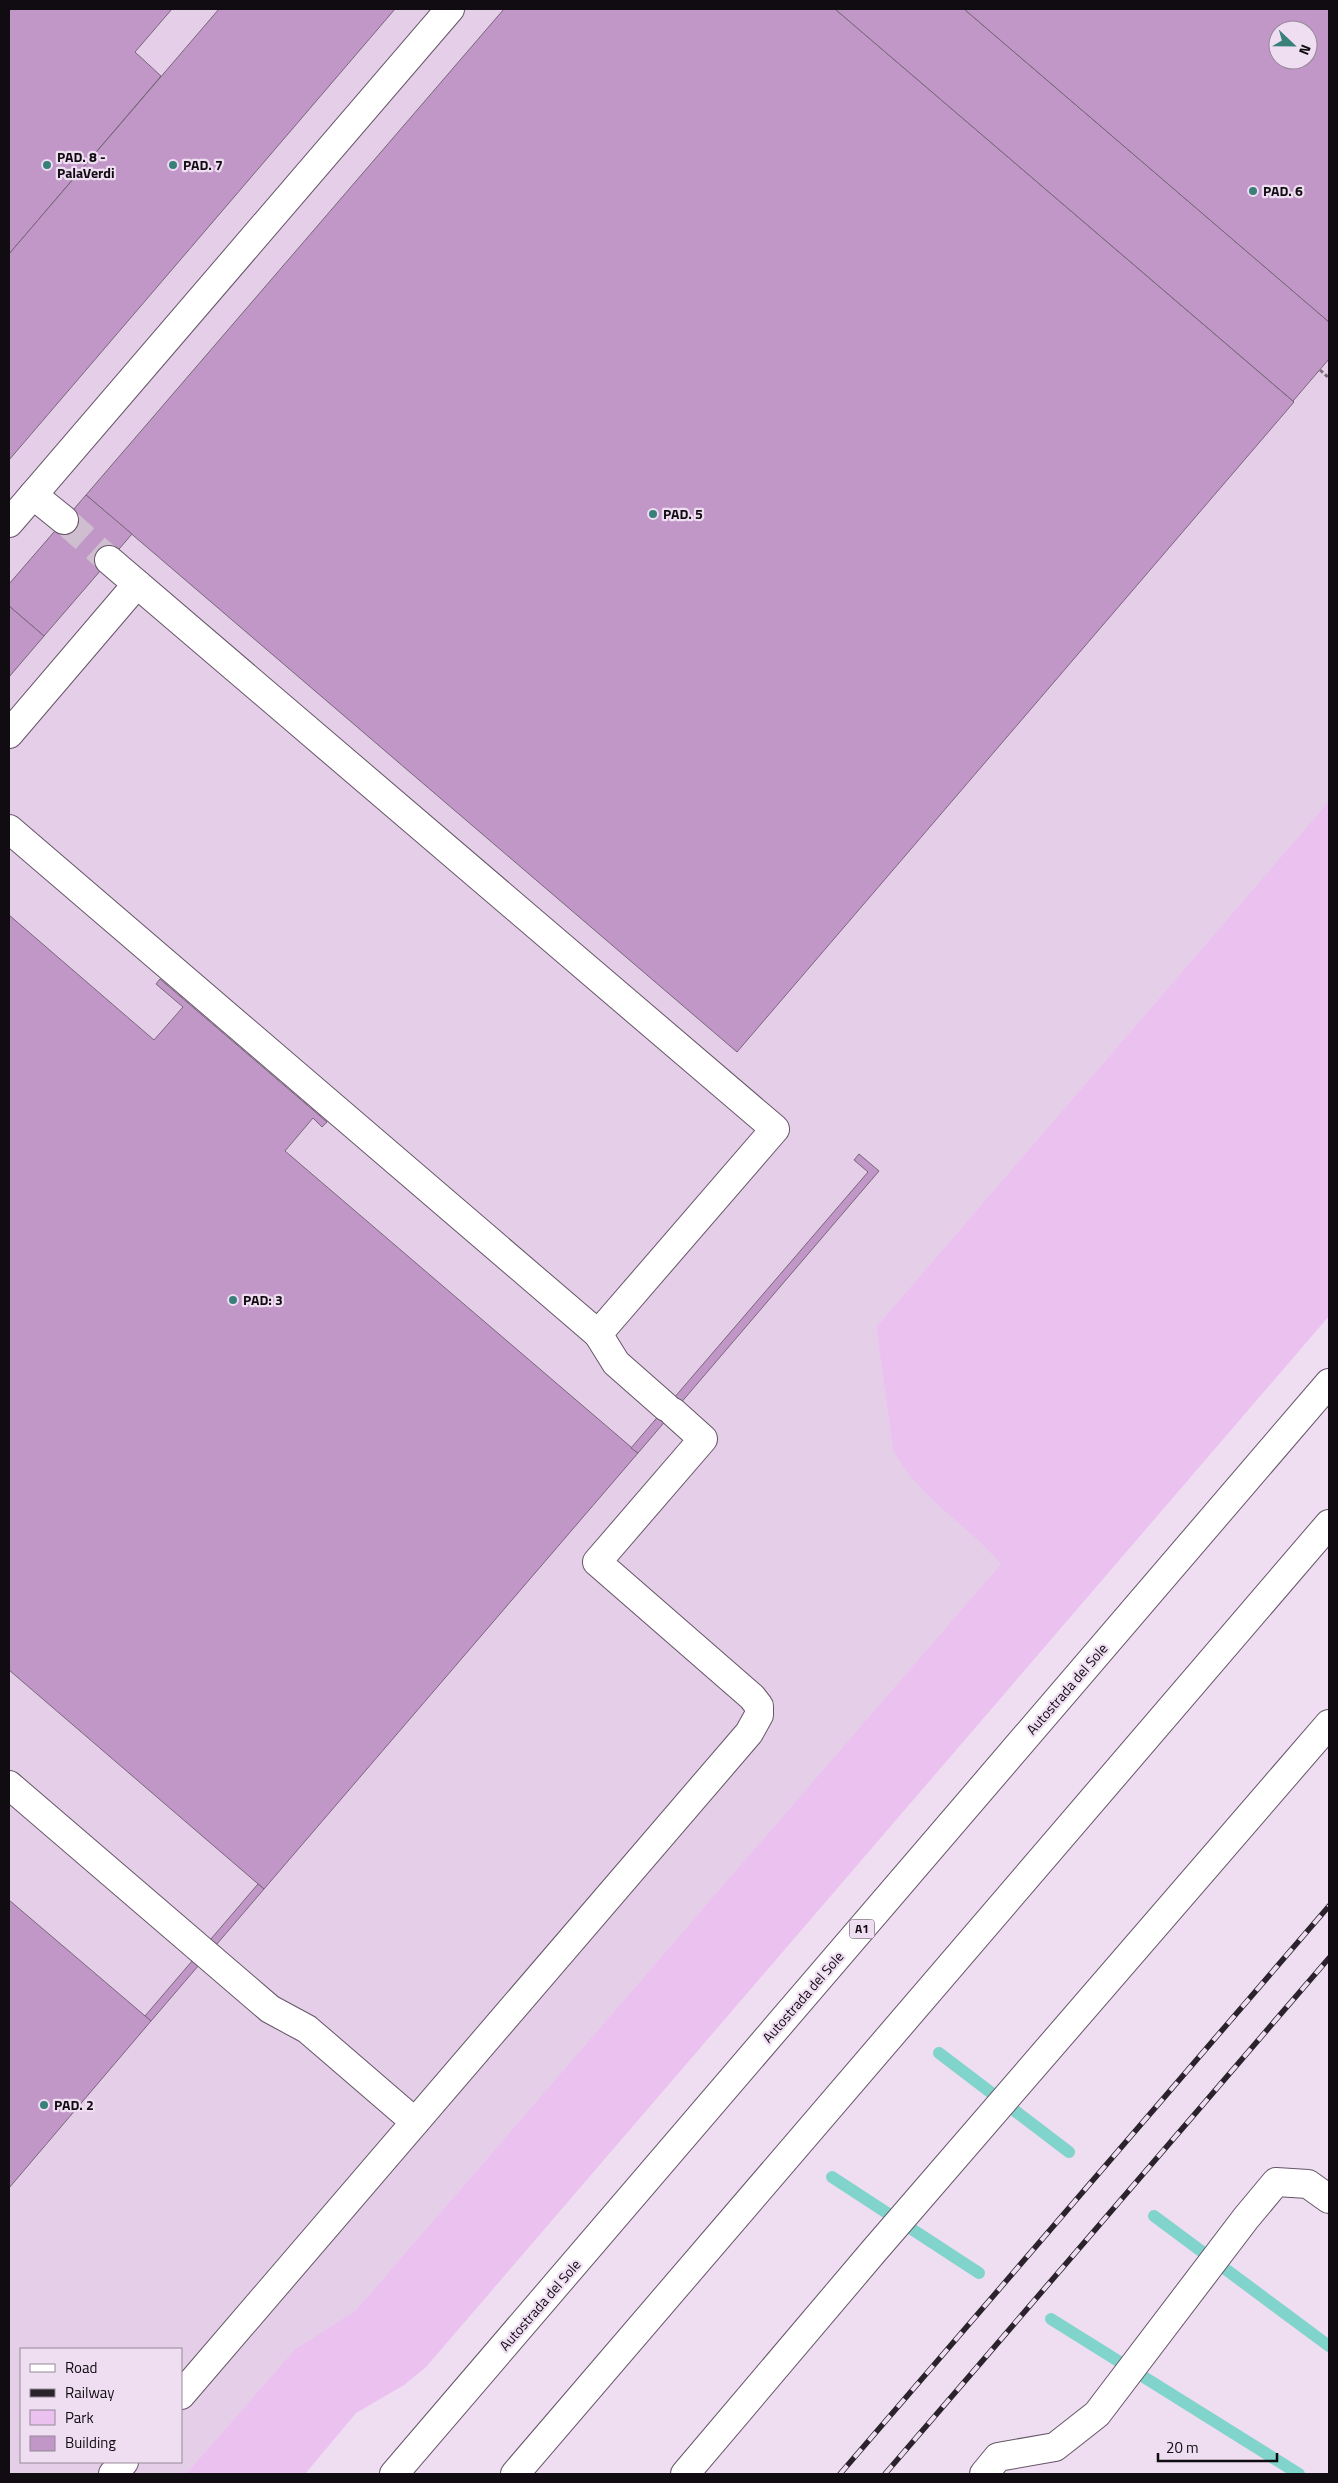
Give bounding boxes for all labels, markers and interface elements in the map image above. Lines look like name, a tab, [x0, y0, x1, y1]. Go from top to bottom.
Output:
north arrow	[1268, 20, 1318, 70]
text: N	[1294, 42, 1317, 58]
place label: PAD. 8 - PalaVerdi	[57, 146, 115, 183]
place label: PAD. 7	[183, 154, 223, 175]
marker: PAD. 8 - PalaVerdi	[41, 159, 53, 171]
marker: PAD. 7	[167, 159, 179, 171]
place label: PAD. 6	[1263, 180, 1303, 201]
marker: PAD. 6	[1247, 185, 1259, 197]
place label: PAD. 5	[663, 503, 703, 524]
marker: PAD. 5	[647, 508, 659, 520]
place label: PAD: 3	[243, 1289, 283, 1310]
marker: PAD: 3	[227, 1294, 239, 1306]
street label: Autostrada del Sole	[1021, 1638, 1112, 1739]
road number: A1	[850, 1920, 874, 1938]
street label: Autostrada del Sole	[757, 1946, 848, 2047]
place label: PAD. 2	[54, 2094, 94, 2115]
marker: PAD. 2	[38, 2099, 50, 2111]
street label: Autostrada del Sole	[494, 2254, 585, 2355]
legend	[20, 2348, 182, 2463]
text: Road	[65, 2356, 97, 2379]
text: Railway	[65, 2381, 115, 2404]
text: Park	[65, 2406, 94, 2429]
scale bar	[1158, 2430, 1277, 2462]
text: Building	[65, 2431, 116, 2454]
text: 20 m	[1166, 2436, 1199, 2459]

